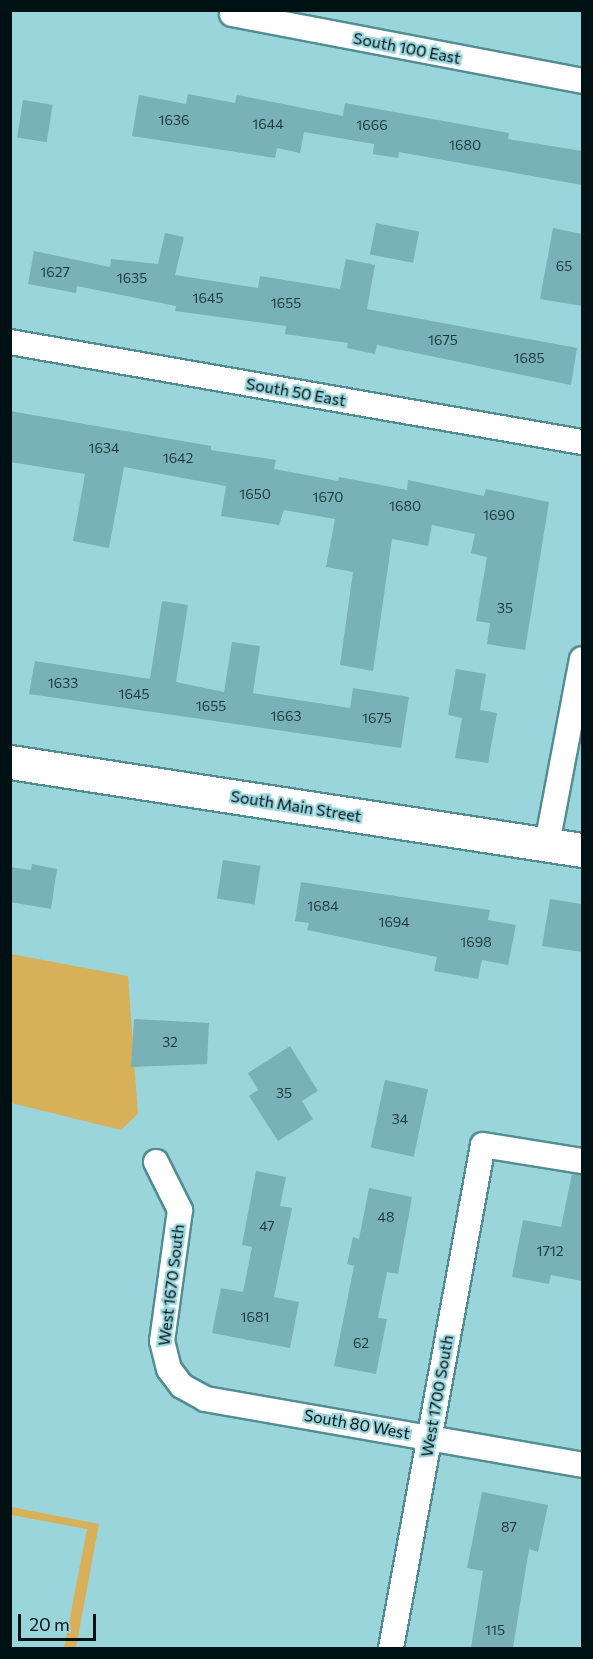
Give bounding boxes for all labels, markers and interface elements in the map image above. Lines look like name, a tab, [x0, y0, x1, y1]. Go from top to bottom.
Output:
street label: South 100 East	[352, 28, 462, 68]
house number: 1636	[159, 112, 189, 128]
house number: 1644	[252, 116, 284, 132]
house number: 1666	[356, 117, 388, 133]
house number: 1680	[449, 137, 481, 153]
house number: 65	[556, 258, 572, 274]
house number: 1627	[40, 264, 70, 280]
house number: 1635	[117, 270, 147, 286]
house number: 1645	[193, 290, 223, 306]
house number: 1655	[271, 295, 301, 311]
house number: 1675	[428, 332, 458, 348]
house number: 1685	[513, 350, 545, 366]
street label: South 50 East	[245, 374, 347, 410]
house number: 1634	[89, 440, 119, 456]
house number: 1642	[163, 450, 193, 466]
house number: 1650	[239, 486, 271, 502]
house number: 1670	[313, 489, 343, 505]
house number: 1680	[389, 498, 421, 514]
house number: 1690	[483, 507, 515, 523]
house number: 35	[497, 600, 513, 616]
house number: 1633	[48, 675, 78, 691]
house number: 1645	[119, 686, 149, 702]
house number: 1655	[196, 698, 226, 714]
house number: 1663	[271, 708, 301, 724]
house number: 1675	[362, 710, 392, 726]
street label: South Main Street	[229, 786, 363, 826]
house number: 1684	[307, 898, 339, 914]
house number: 1694	[378, 914, 410, 930]
house number: 1698	[460, 934, 492, 950]
house number: 32	[162, 1034, 178, 1050]
house number: 35	[276, 1085, 292, 1101]
house number: 34	[392, 1111, 408, 1127]
house number: 48	[378, 1209, 394, 1225]
house number: 47	[259, 1218, 275, 1234]
street label: West 1670 South	[154, 1223, 188, 1347]
house number: 1712	[536, 1243, 564, 1259]
house number: 1681	[241, 1309, 269, 1325]
street label: West 1700 South	[417, 1334, 457, 1458]
house number: 62	[353, 1335, 369, 1351]
street label: South 80 West	[302, 1405, 412, 1443]
house number: 87	[501, 1519, 517, 1535]
scale bar	[21, 1602, 99, 1640]
text: 20 m	[29, 1613, 70, 1635]
house number: 115	[485, 1622, 505, 1638]

